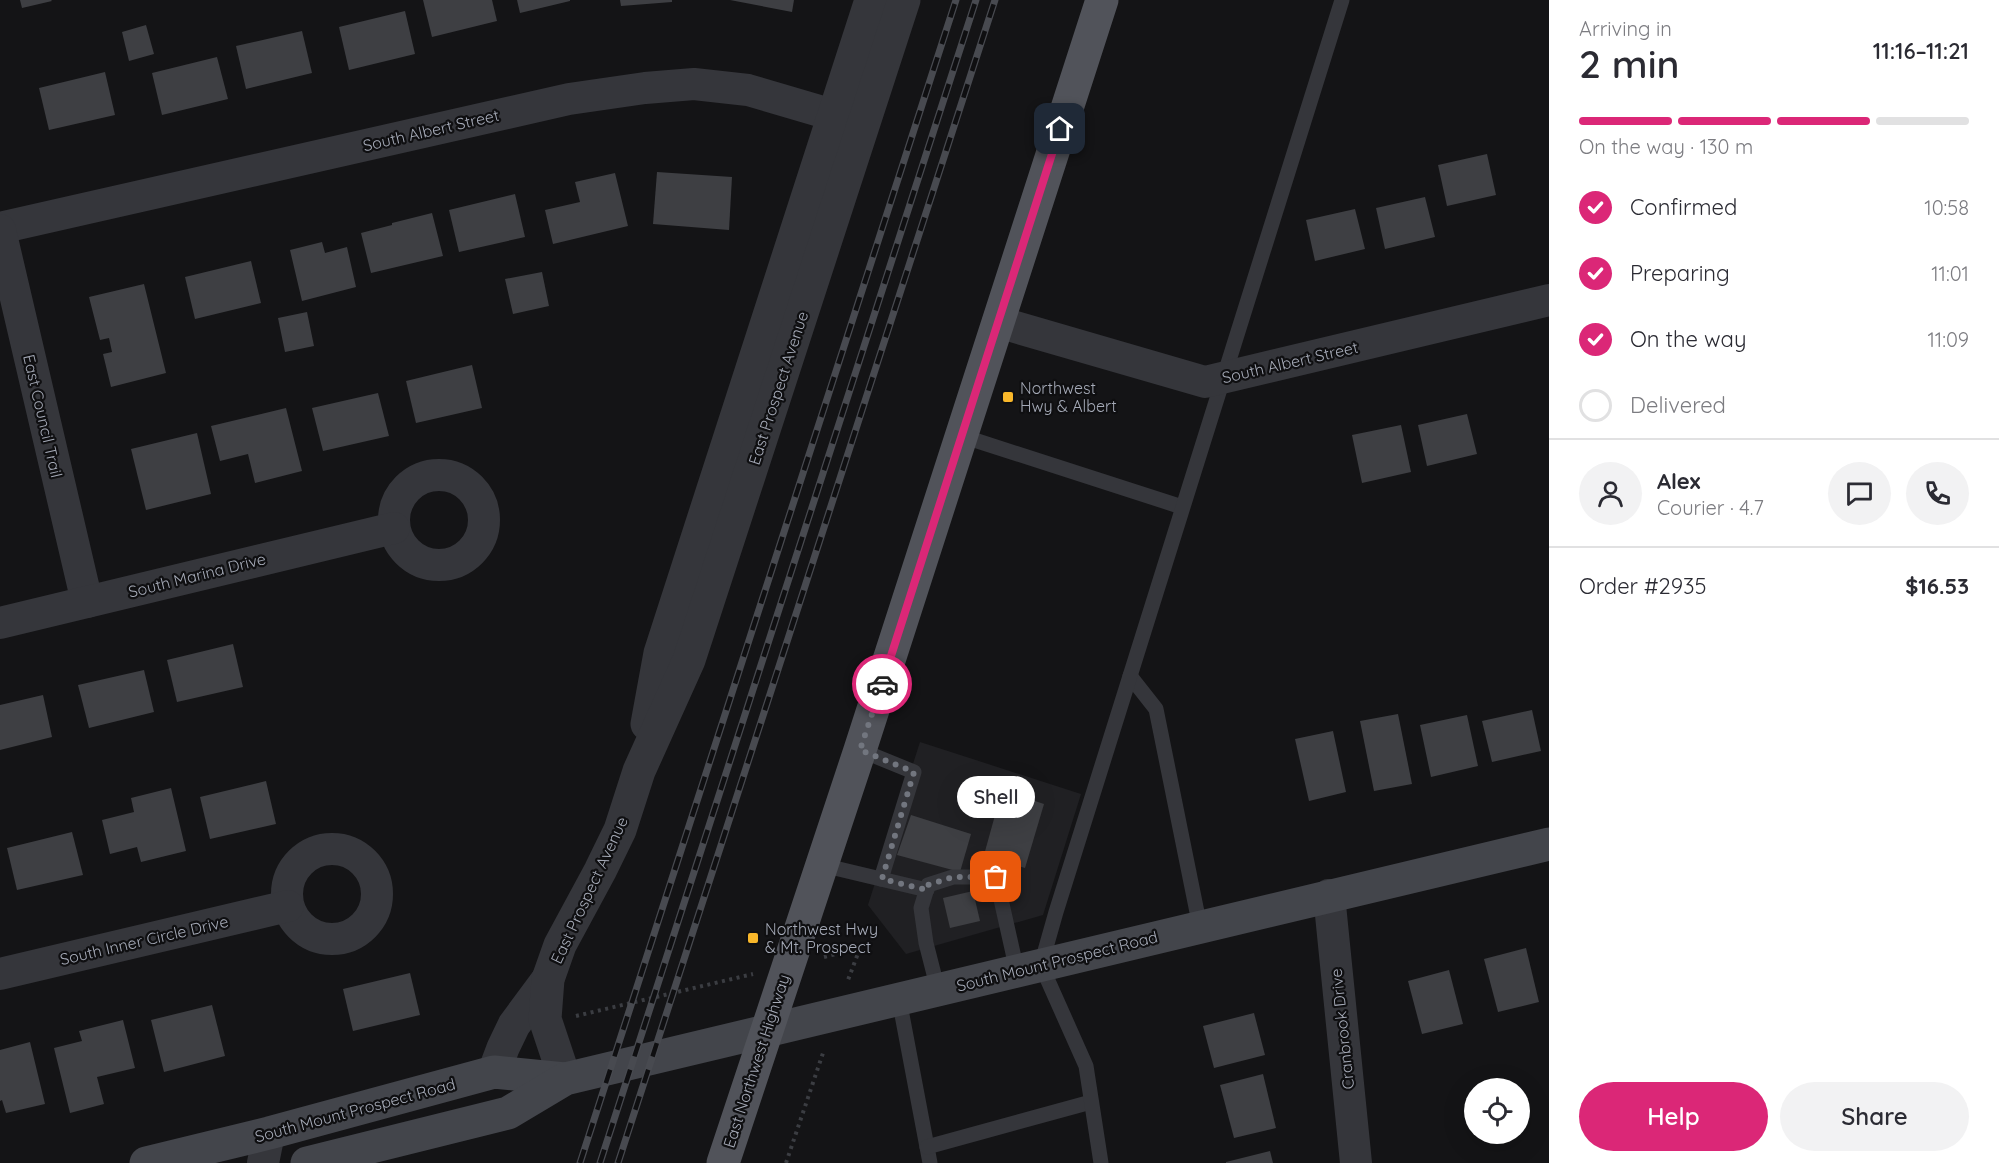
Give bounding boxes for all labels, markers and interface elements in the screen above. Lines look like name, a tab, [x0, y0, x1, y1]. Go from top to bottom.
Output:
text: Arriving in	[1579, 16, 1672, 41]
text: 11:16–11:21	[1873, 37, 1969, 65]
text: 2 min	[1579, 39, 1680, 88]
pin	[1034, 103, 1085, 154]
street label: South Albert Street	[361, 105, 501, 155]
icon: home	[1043, 112, 1076, 145]
text: On the way · 130 m	[1579, 134, 1753, 159]
icon: check	[1579, 191, 1612, 224]
text: Confirmed	[1630, 193, 1737, 221]
text: 10:58	[1924, 195, 1969, 220]
icon: check	[1579, 257, 1612, 290]
text: Preparing	[1630, 259, 1730, 287]
text: 11:01	[1931, 261, 1969, 286]
street label: East Prospect Avenue	[744, 309, 812, 467]
icon: check	[1579, 323, 1612, 356]
text: On the way	[1630, 325, 1746, 353]
text: 11:09	[1927, 327, 1969, 352]
street label: South Albert Street	[1220, 337, 1360, 387]
street label: East Council Trail	[19, 352, 67, 480]
place label: Northwest Hwy & Albert	[1020, 378, 1117, 416]
marker: Northwest Hwy & Albert	[1001, 390, 1015, 404]
text: Delivered	[1630, 391, 1726, 419]
button: person	[1579, 462, 1642, 525]
button: chat	[1828, 462, 1891, 525]
button: phone	[1906, 462, 1969, 525]
text: Alex	[1657, 467, 1700, 495]
text: Courier · 4.7	[1657, 495, 1764, 520]
street label: South Marina Drive	[126, 548, 268, 602]
text: Order #2935	[1579, 572, 1706, 600]
text: $16.53	[1905, 572, 1969, 600]
courier	[852, 654, 912, 714]
icon: car	[866, 668, 899, 701]
callout: Shell	[957, 775, 1035, 817]
text: Shell	[973, 784, 1019, 809]
street label: East Prospect Avenue	[546, 813, 632, 967]
pin	[970, 851, 1021, 902]
icon: bag	[979, 860, 1012, 893]
street label: South Inner Circle Drive	[58, 911, 230, 969]
place label: Northwest Hwy & Mt. Prospect	[765, 919, 878, 957]
street label: South Mount Prospect Road	[954, 926, 1160, 996]
marker: Northwest Hwy & Mt. Prospect	[746, 931, 760, 945]
street label: Cranbrook Drive	[1326, 967, 1358, 1091]
street label: East Northwest Highway	[718, 972, 794, 1150]
street label: South Mount Prospect Road	[253, 1074, 457, 1146]
map controls	[1464, 1078, 1530, 1144]
button: locate	[1464, 1078, 1530, 1144]
button: Help	[1579, 1082, 1768, 1151]
button: Share	[1780, 1082, 1969, 1151]

